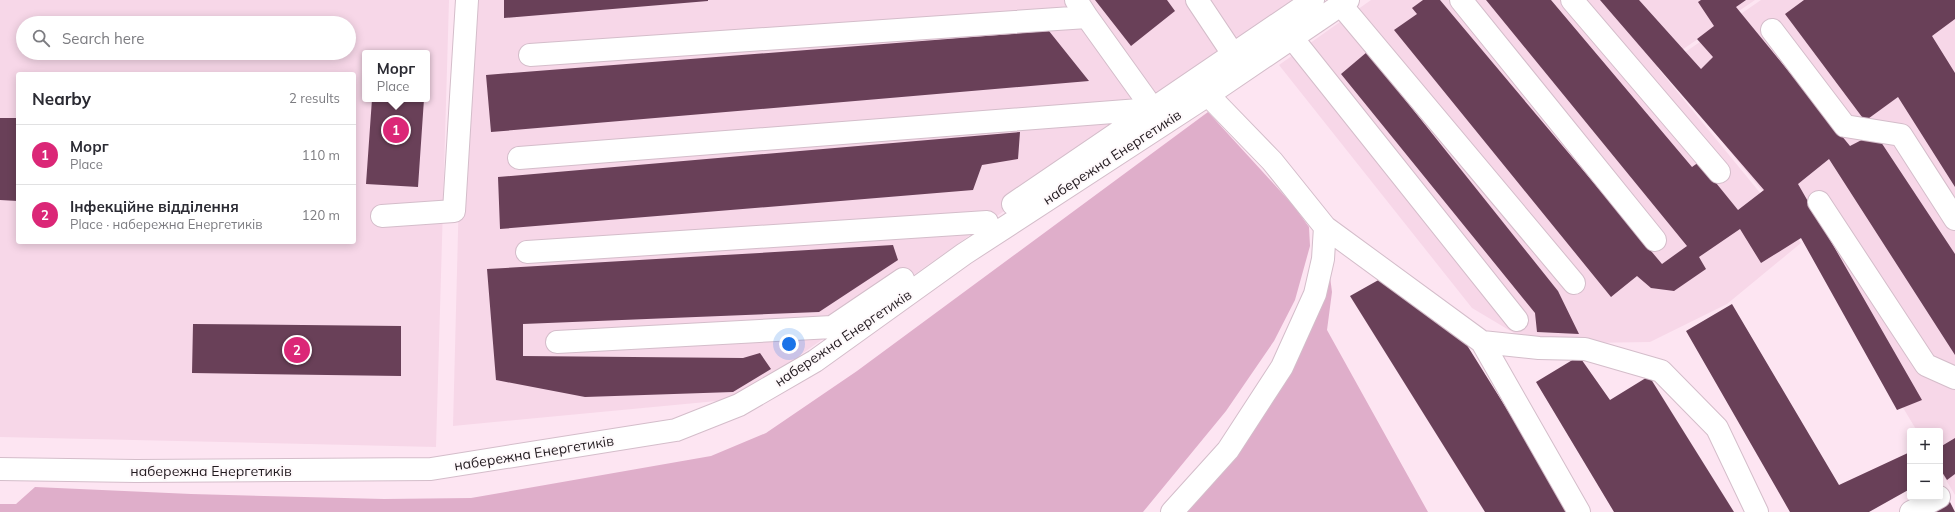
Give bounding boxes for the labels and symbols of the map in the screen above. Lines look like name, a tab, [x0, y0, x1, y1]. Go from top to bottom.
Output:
street label: набережна Енергетиків	[1039, 105, 1185, 209]
pin: 1	[383, 115, 409, 145]
street label: набережна Енергетиків	[771, 285, 915, 391]
your location	[779, 334, 799, 354]
pin: 2	[284, 335, 310, 365]
street label: набережна Енергетиків	[453, 431, 615, 475]
street label: набережна Енергетиків	[130, 462, 292, 480]

